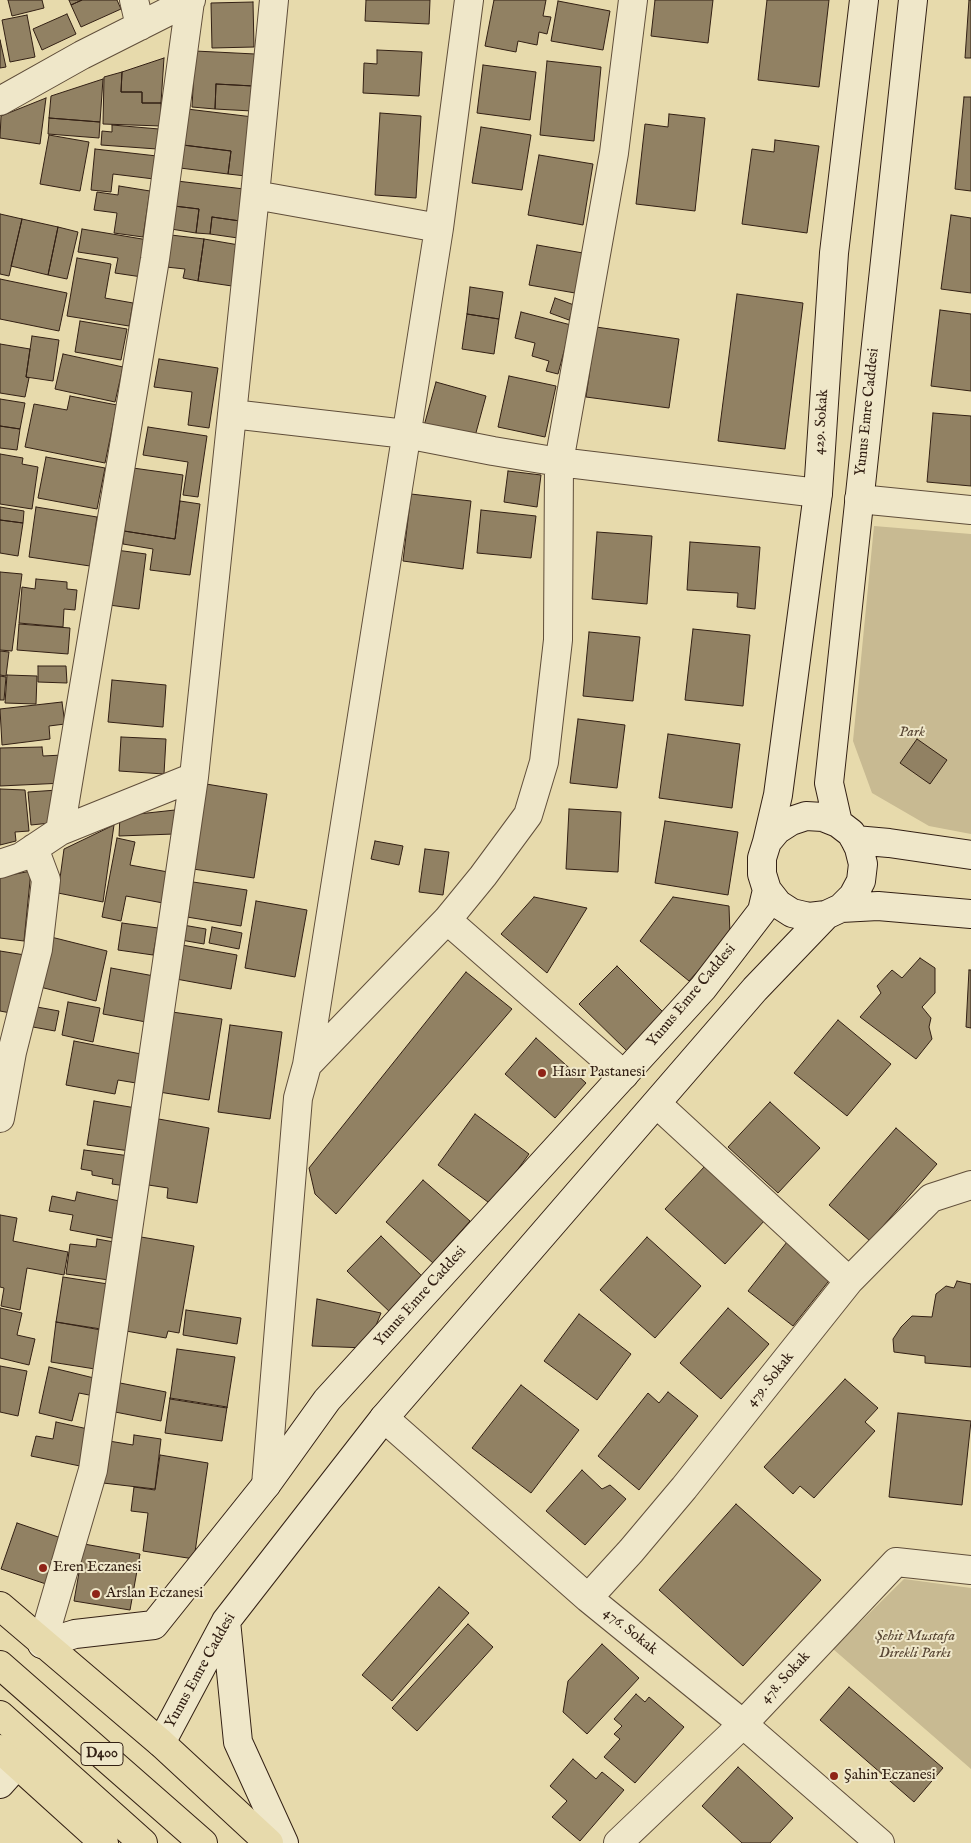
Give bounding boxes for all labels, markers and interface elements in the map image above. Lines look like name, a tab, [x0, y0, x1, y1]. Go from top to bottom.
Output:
street label: Yunus Emre Caddesi	[852, 347, 884, 477]
street label: 429. Sokak	[811, 389, 833, 455]
park label: Park	[899, 724, 925, 742]
street label: Yunus Emre Caddesi	[644, 941, 740, 1051]
place label: Hasır Pastanesi	[552, 1064, 646, 1082]
marker: Hasır Pastanesi	[536, 1067, 548, 1079]
street label: Yunus Emre Caddesi	[371, 1243, 471, 1351]
street label: 479. Sokak	[743, 1349, 799, 1411]
place label: Eren Eczanesi	[53, 1559, 141, 1577]
marker: Eren Eczanesi	[37, 1562, 49, 1574]
place label: Arslan Eczanesi	[106, 1585, 203, 1603]
marker: Arslan Eczanesi	[90, 1588, 102, 1600]
street label: 476. Sokak	[599, 1605, 661, 1659]
street label: Yunus Emre Caddesi	[162, 1610, 240, 1732]
park label: Şehit Mustafa Direkli Parkı	[875, 1628, 955, 1663]
street label: 478. Sokak	[757, 1648, 815, 1708]
road number: D400	[81, 1742, 123, 1766]
place label: Şahin Eczanesi	[844, 1767, 936, 1785]
marker: Şahin Eczanesi	[828, 1770, 840, 1782]

